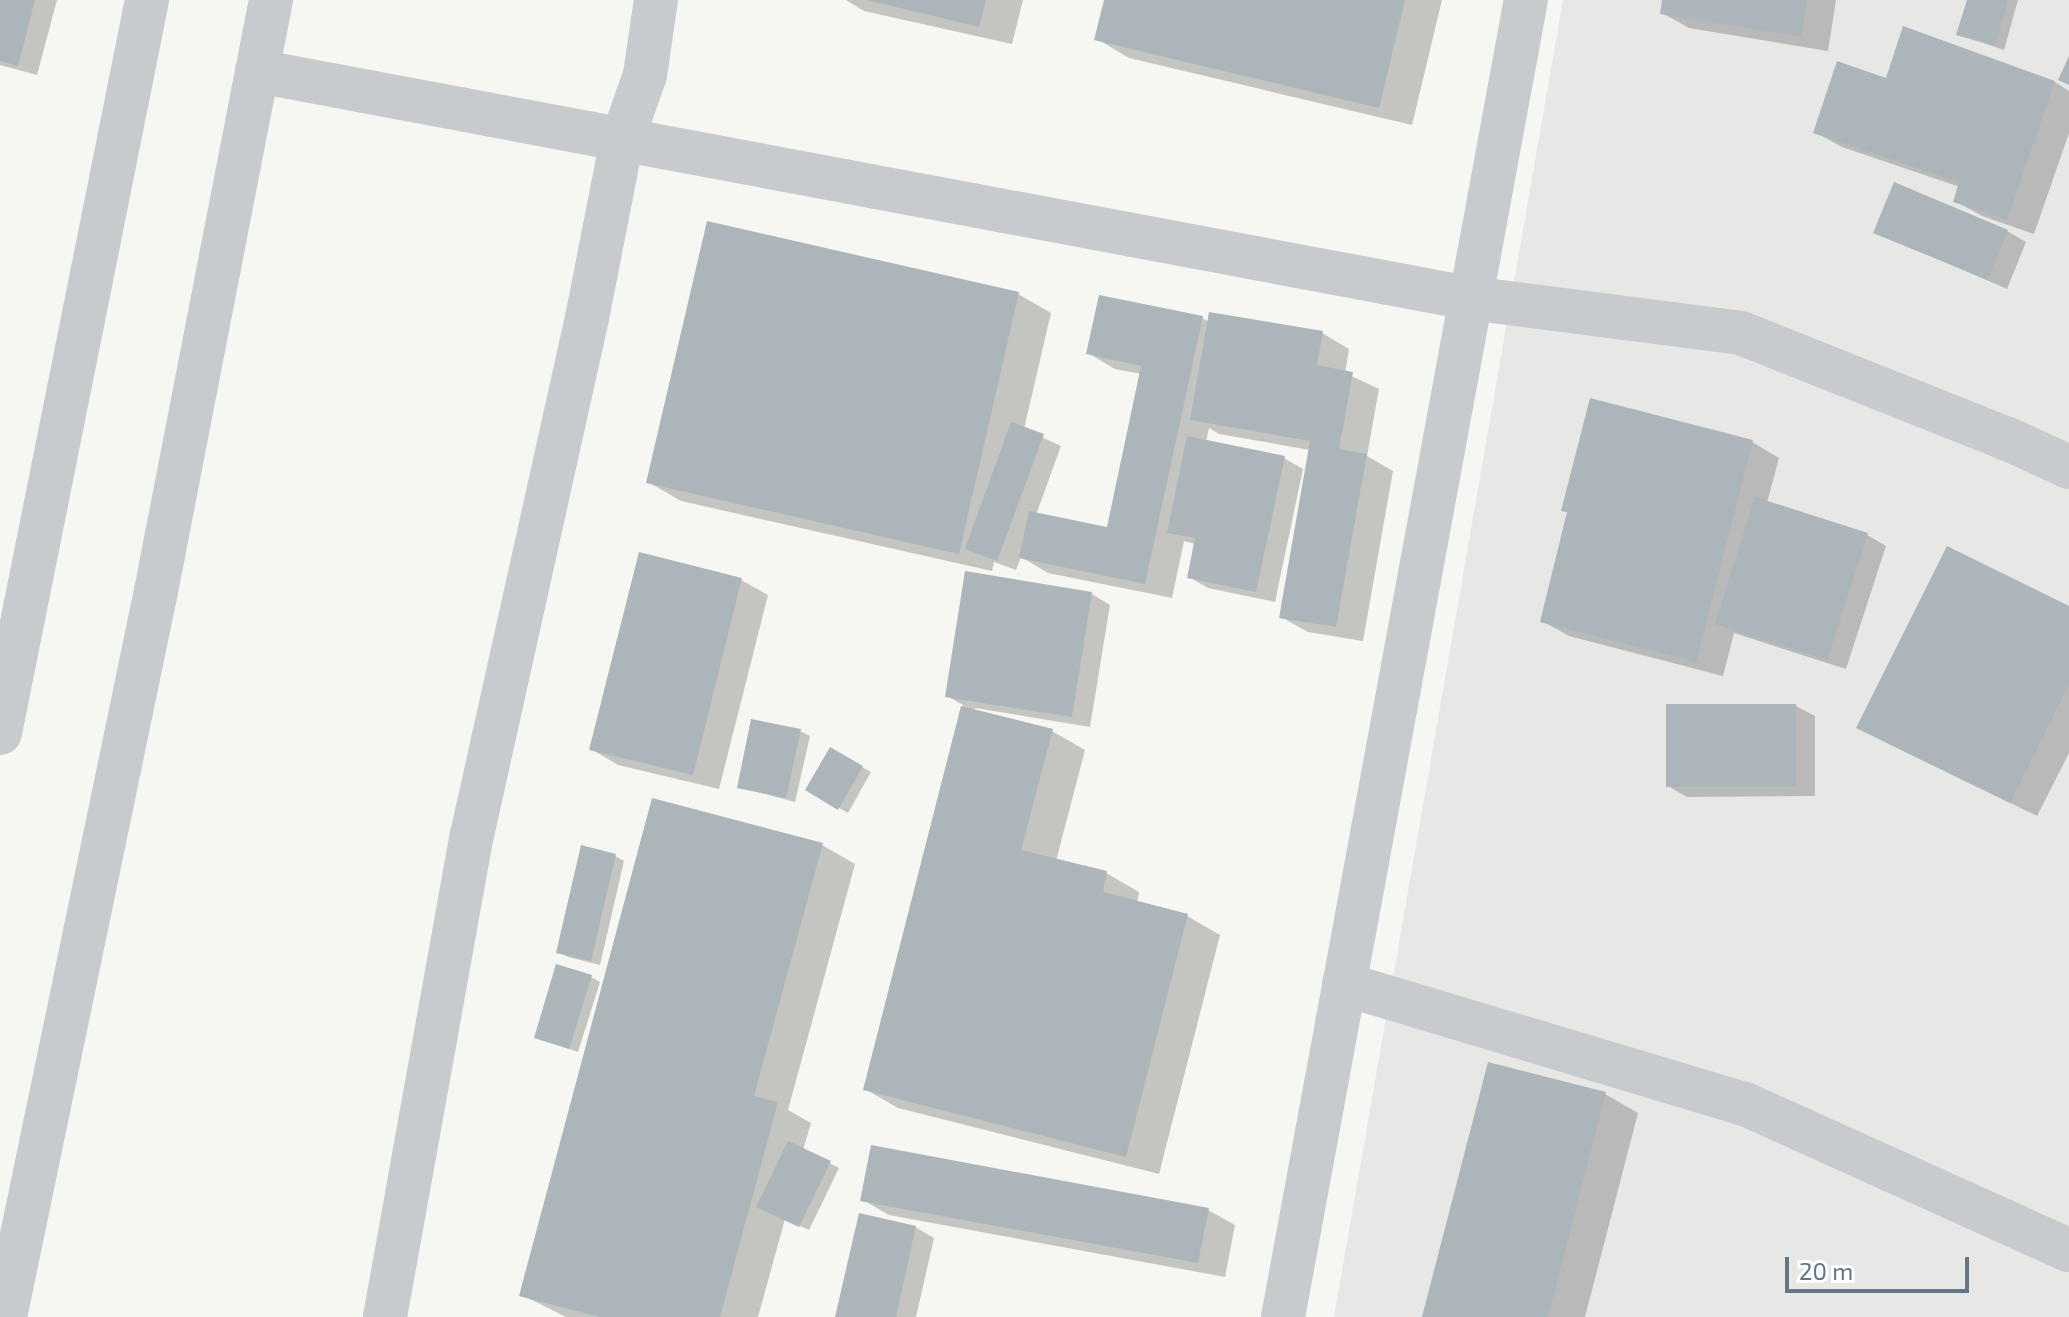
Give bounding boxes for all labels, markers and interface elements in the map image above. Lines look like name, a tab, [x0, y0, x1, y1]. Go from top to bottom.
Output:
scale bar	[1789, 1241, 1973, 1291]
text: 20 m	[1799, 1256, 1853, 1285]

